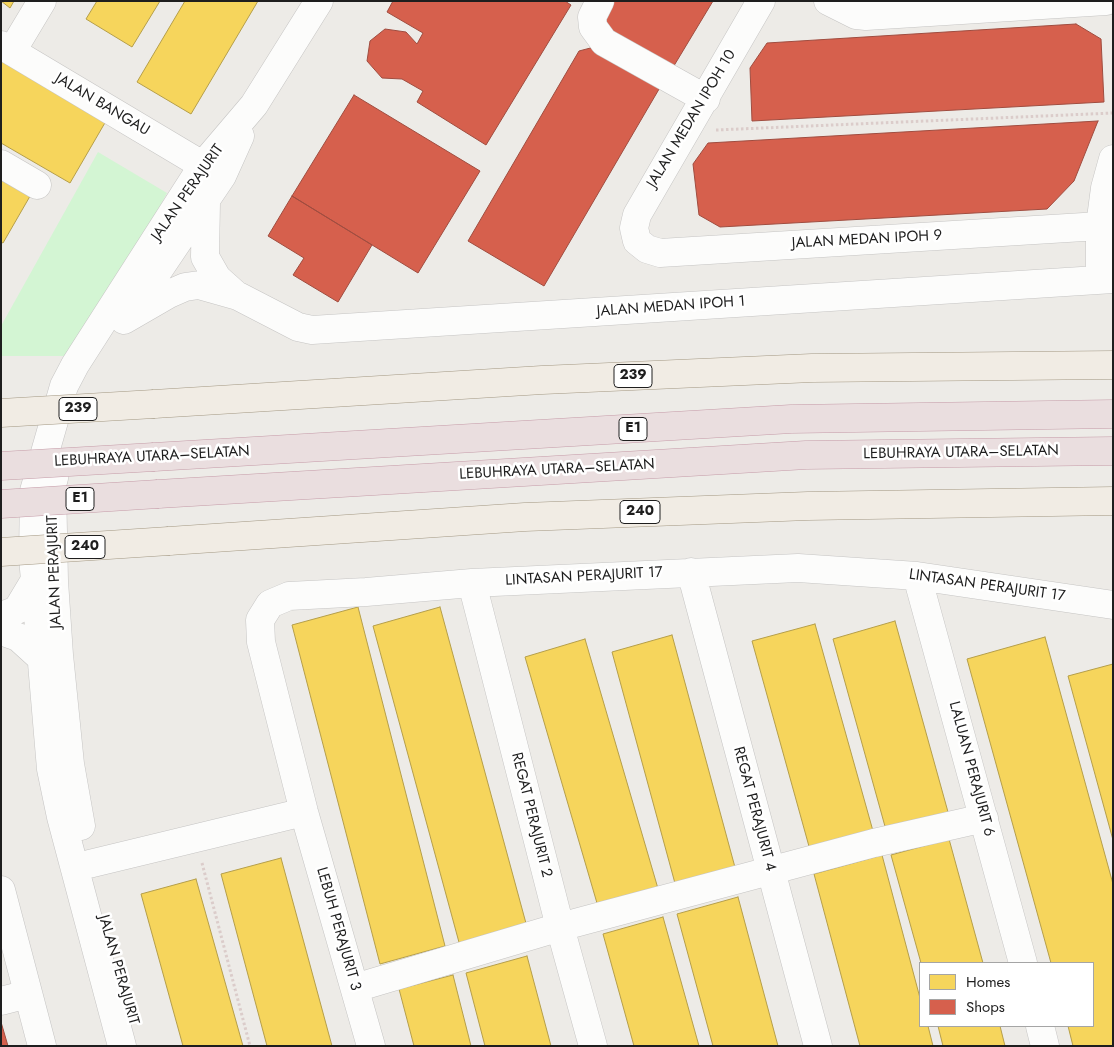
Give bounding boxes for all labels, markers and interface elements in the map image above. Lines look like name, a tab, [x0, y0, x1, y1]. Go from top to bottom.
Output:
street label: JALAN MEDAN IPOH 10	[644, 47, 740, 191]
street label: JALAN BANGAU	[52, 70, 152, 140]
street label: JALAN PERAJURIT	[148, 141, 228, 245]
street label: JALAN MEDAN IPOH 9	[791, 227, 943, 253]
street label: JALAN MEDAN IPOH 1	[596, 293, 746, 321]
road number: 239	[614, 364, 652, 388]
road number: 239	[59, 398, 97, 420]
road number: E1	[619, 418, 647, 440]
street label: LEBUHRAYA UTARA–SELATAN	[863, 442, 1059, 464]
street label: LEBUHRAYA UTARA–SELATAN	[54, 443, 250, 471]
street label: LEBUHRAYA UTARA–SELATAN	[459, 456, 655, 484]
road number: E1	[66, 488, 94, 510]
road number: 240	[620, 501, 660, 524]
street label: JALAN PERAJURIT	[44, 515, 66, 629]
road number: 240	[65, 536, 105, 558]
street label: LINTASAN PERAJURIT 17	[505, 564, 663, 590]
street label: LINTASAN PERAJURIT 17	[908, 566, 1066, 606]
street label: LALUAN PERAJURIT 6	[944, 699, 998, 839]
street label: REGAT PERAJURIT 4	[729, 745, 779, 873]
street label: REGAT PERAJURIT 2	[507, 751, 555, 879]
street label: LEBUH PERAJURIT 3	[312, 865, 364, 993]
street label: JALAN PERAJURIT	[94, 913, 142, 1027]
legend	[919, 962, 1094, 1027]
text: Homes	[966, 971, 1010, 993]
text: Shops	[966, 996, 1005, 1018]

